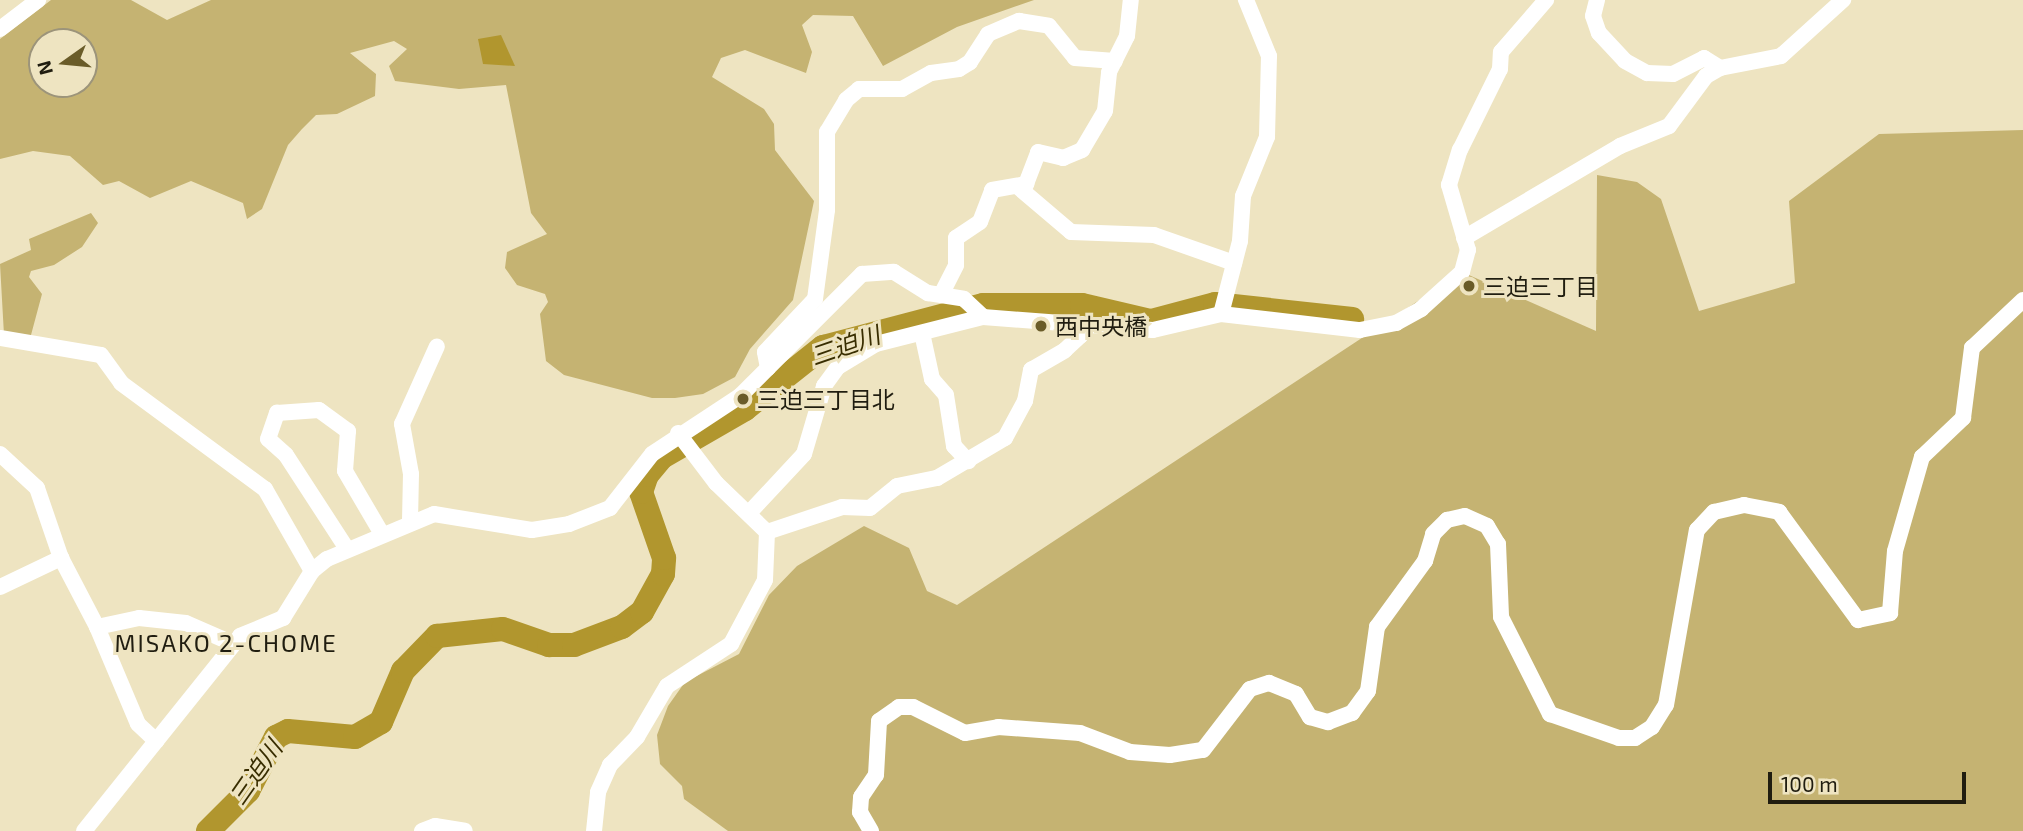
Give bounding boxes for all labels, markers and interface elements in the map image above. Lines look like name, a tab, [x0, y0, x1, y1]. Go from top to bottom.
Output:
north arrow	[28, 28, 98, 98]
text: N	[31, 58, 57, 78]
place label: 三迫三丁目	[1483, 272, 1598, 300]
marker: 三迫三丁目	[1461, 278, 1477, 294]
place label: 西中央橋	[1055, 312, 1147, 340]
marker: 西中央橋	[1033, 318, 1049, 334]
water label: 三迫川	[806, 320, 884, 370]
place label: 三迫三丁目北	[757, 385, 895, 413]
marker: 三迫三丁目北	[735, 391, 751, 407]
district label: MISAKO 2-CHOME	[116, 629, 336, 657]
water label: 三迫川	[223, 734, 287, 810]
scale bar	[1771, 758, 1969, 802]
text: 100 m	[1781, 771, 1838, 796]

